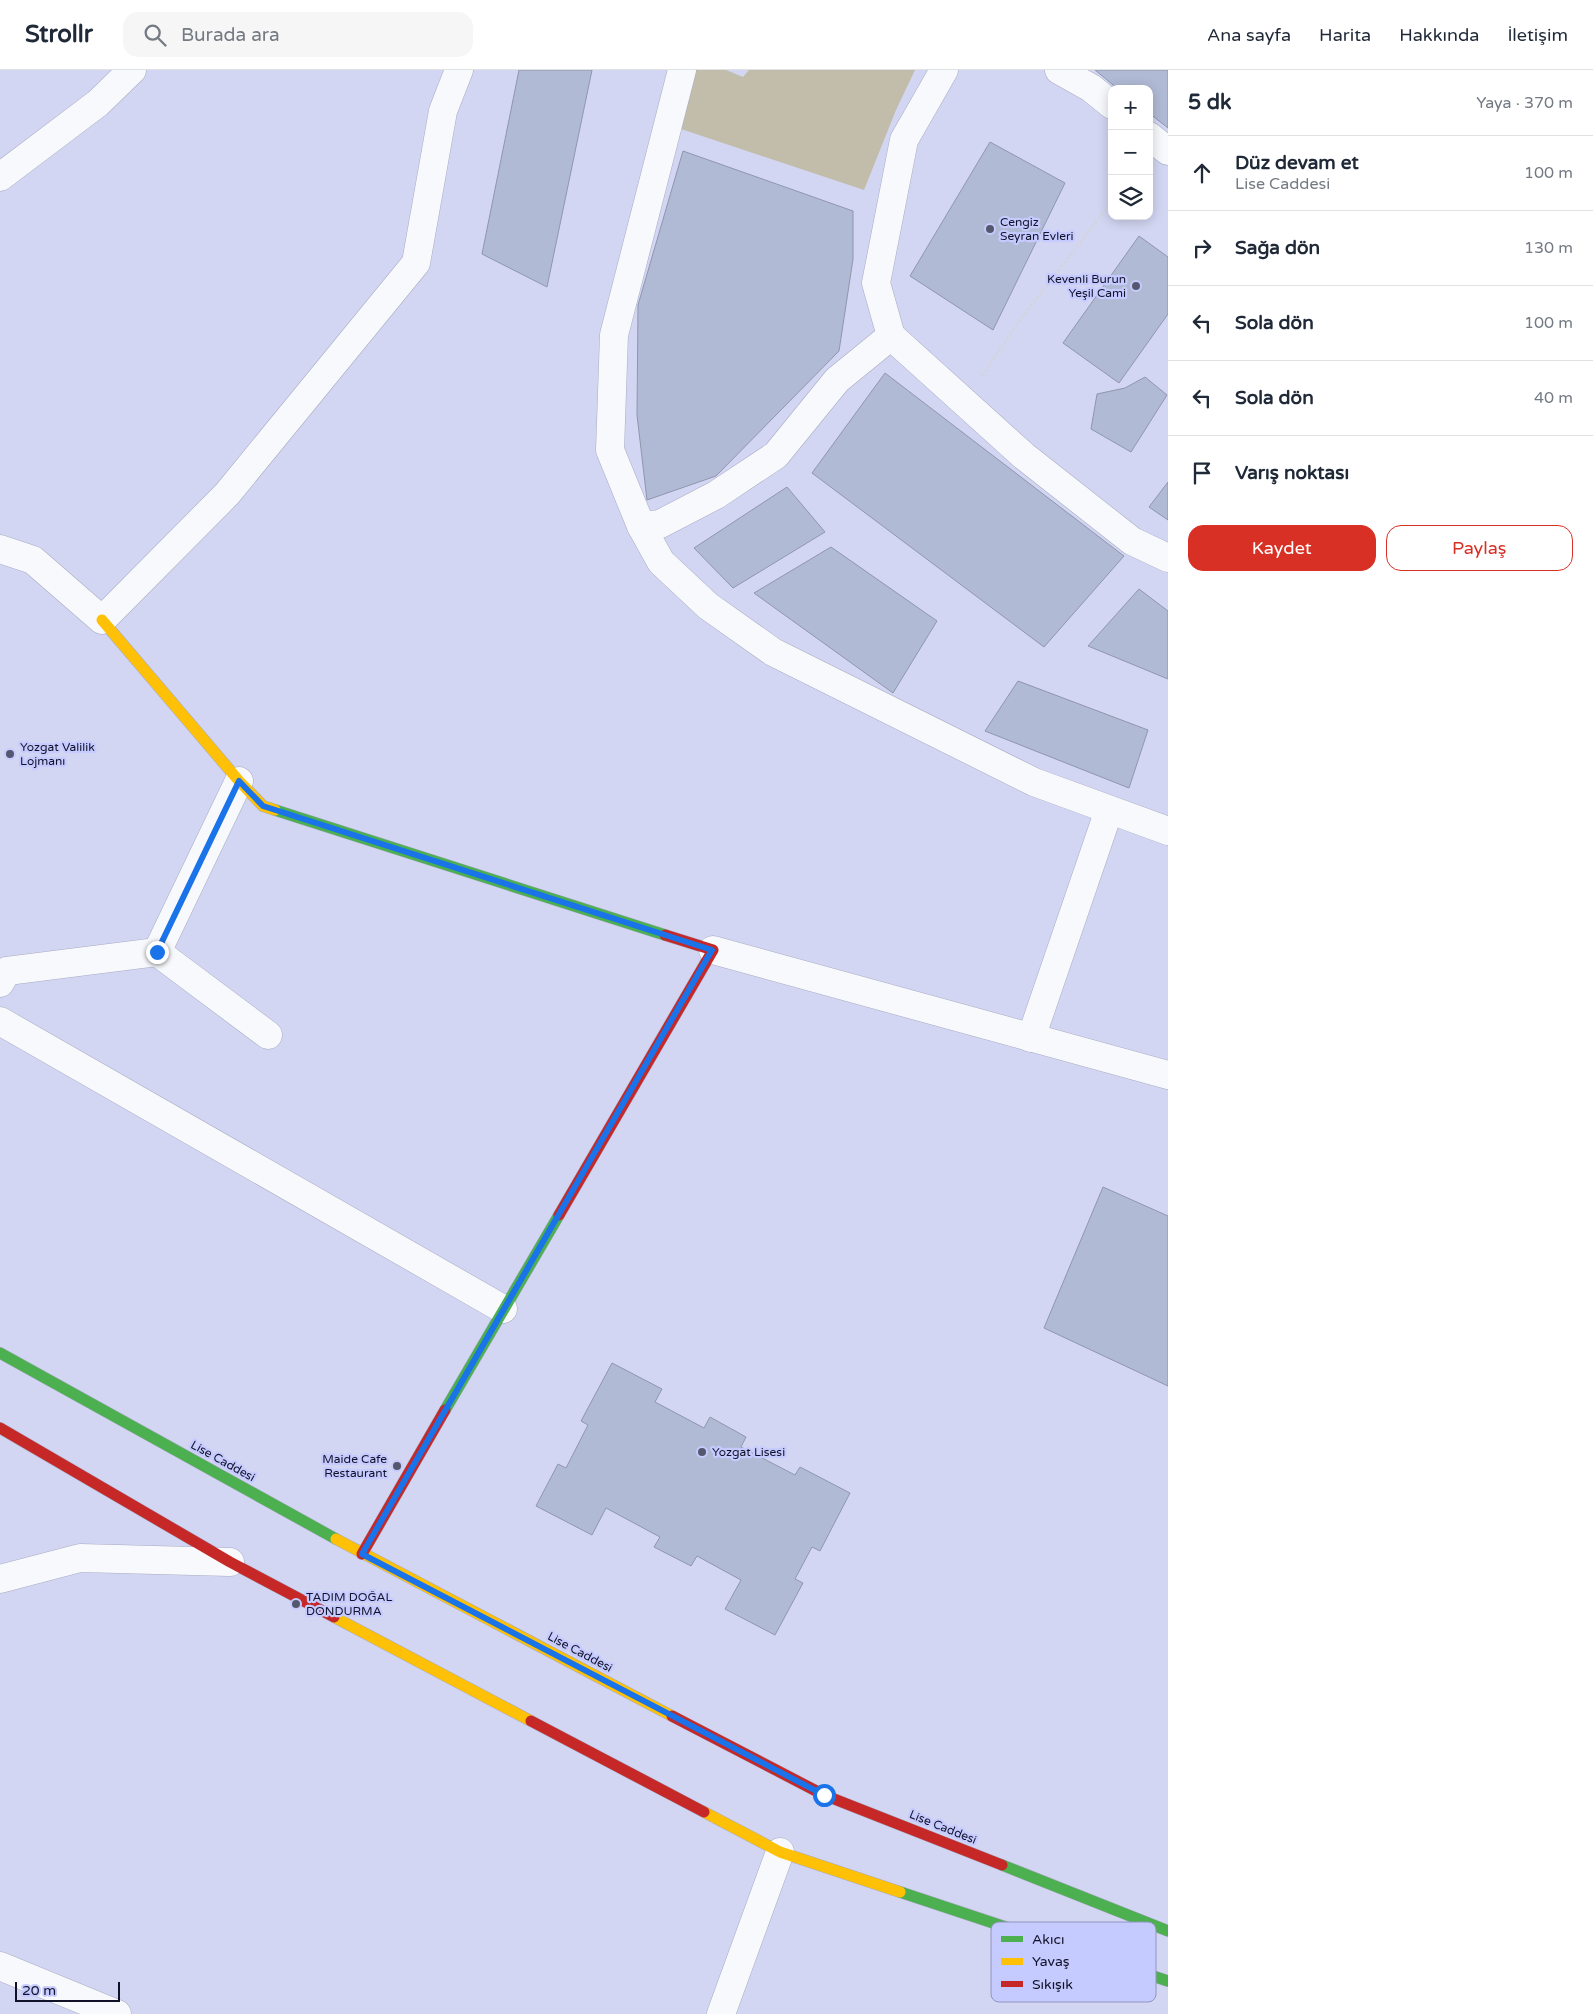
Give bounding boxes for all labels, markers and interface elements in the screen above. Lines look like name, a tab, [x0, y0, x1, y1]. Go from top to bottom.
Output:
search box	[123, 12, 473, 57]
text: Strollr	[25, 20, 93, 49]
icon: search	[141, 21, 169, 49]
text: Burada ara	[181, 24, 280, 46]
text: Ana sayfa	[1207, 24, 1291, 46]
text: Harita	[1319, 24, 1371, 46]
text: Hakkında	[1399, 24, 1479, 46]
text: İletişim	[1507, 24, 1568, 46]
map controls	[1108, 85, 1153, 220]
button: +	[1108, 85, 1153, 130]
text: 5 dk	[1188, 90, 1231, 115]
text: Yaya · 370 m	[1476, 93, 1573, 113]
button: −	[1108, 130, 1153, 175]
text: Düz devam et	[1235, 152, 1359, 174]
icon: ahead	[1188, 159, 1216, 187]
text: 100 m	[1524, 163, 1573, 183]
text: Lise Caddesi	[1235, 174, 1330, 194]
button: layers	[1108, 175, 1153, 220]
place label: Cengiz Seyran Evleri	[1000, 215, 1074, 243]
marker: Cengiz Seyran Evleri	[984, 223, 996, 235]
icon: right	[1188, 234, 1216, 262]
text: Sağa dön	[1235, 237, 1320, 259]
text: 130 m	[1524, 238, 1573, 258]
place label: Kevenli Burun Yeşil Cami	[1047, 272, 1126, 300]
marker: Kevenli Burun Yeşil Cami	[1130, 280, 1142, 292]
icon: left	[1188, 309, 1216, 337]
text: Sola dön	[1235, 312, 1314, 334]
text: 100 m	[1524, 313, 1573, 333]
icon: left	[1188, 384, 1216, 412]
text: Sola dön	[1235, 387, 1314, 409]
text: 40 m	[1534, 388, 1573, 408]
icon: arrive	[1188, 459, 1216, 487]
text: Varış noktası	[1235, 462, 1349, 484]
button: Kaydet	[1188, 525, 1376, 571]
button: Paylaş	[1386, 525, 1573, 571]
place label: Yozgat Valilik Lojmanı	[20, 740, 95, 768]
marker: Yozgat Valilik Lojmanı	[4, 748, 16, 760]
route end	[146, 941, 169, 964]
street label: Lise Caddesi	[188, 1438, 258, 1484]
place label: Yozgat Lisesi	[712, 1445, 785, 1459]
marker: Yozgat Lisesi	[696, 1446, 708, 1458]
place label: Maide Cafe Restaurant	[322, 1452, 387, 1480]
marker: Maide Cafe Restaurant	[391, 1460, 403, 1472]
place label: TADIM DOĞAL DONDURMA	[306, 1590, 392, 1618]
marker: TADIM DOĞAL DONDURMA	[290, 1598, 302, 1610]
street label: Lise Caddesi	[545, 1629, 615, 1675]
route start	[813, 1784, 836, 1807]
street label: Lise Caddesi	[907, 1807, 979, 1847]
legend	[991, 1922, 1156, 2002]
text: Akıcı	[1032, 1931, 1064, 1948]
text: Yavaş	[1032, 1953, 1070, 1970]
text: Sıkışık	[1032, 1976, 1073, 1993]
scale bar	[15, 1979, 120, 2002]
text: 20 m	[22, 1982, 56, 1999]

